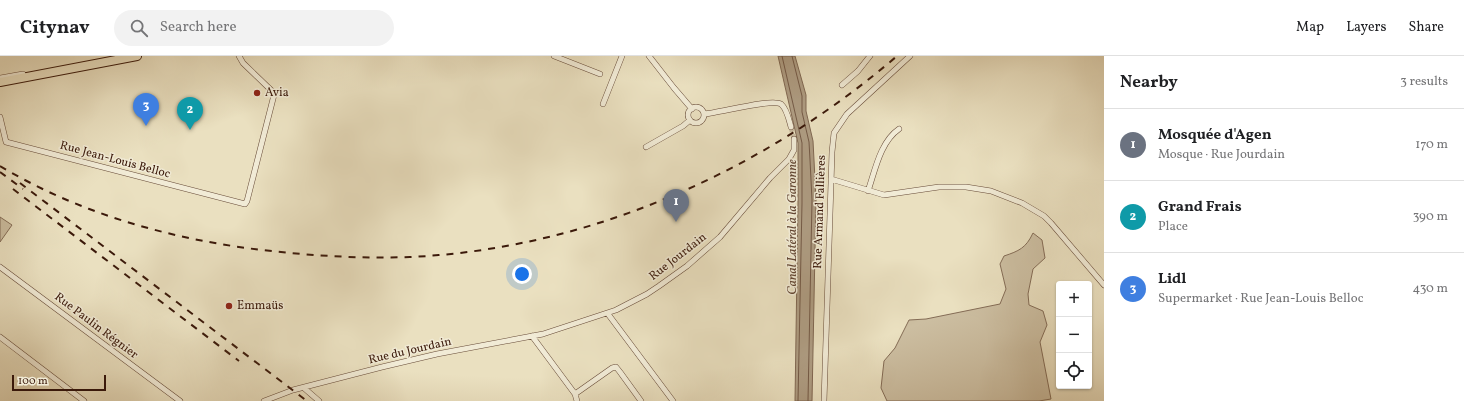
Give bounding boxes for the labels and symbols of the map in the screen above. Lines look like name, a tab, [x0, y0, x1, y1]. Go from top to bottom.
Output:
place label: Avia	[265, 85, 289, 101]
marker: Avia	[252, 88, 262, 98]
pin: 3	[133, 93, 159, 126]
pin: 2	[177, 97, 203, 130]
street label: Rue Jean-Louis Belloc	[58, 138, 172, 182]
street label: Rue Armand Fallières	[810, 155, 830, 269]
water label: Canal Latéral à la Garonne	[784, 159, 802, 295]
pin: 1	[663, 189, 689, 222]
street label: Rue Jourdain	[646, 230, 710, 284]
your location	[512, 264, 532, 284]
street label: Rue Paulin Régnier	[51, 289, 141, 363]
place label: Emmaüs	[237, 298, 283, 314]
marker: Emmaüs	[224, 301, 234, 311]
street label: Rue du Jourdain	[367, 334, 453, 368]
scale bar	[12, 373, 106, 392]

